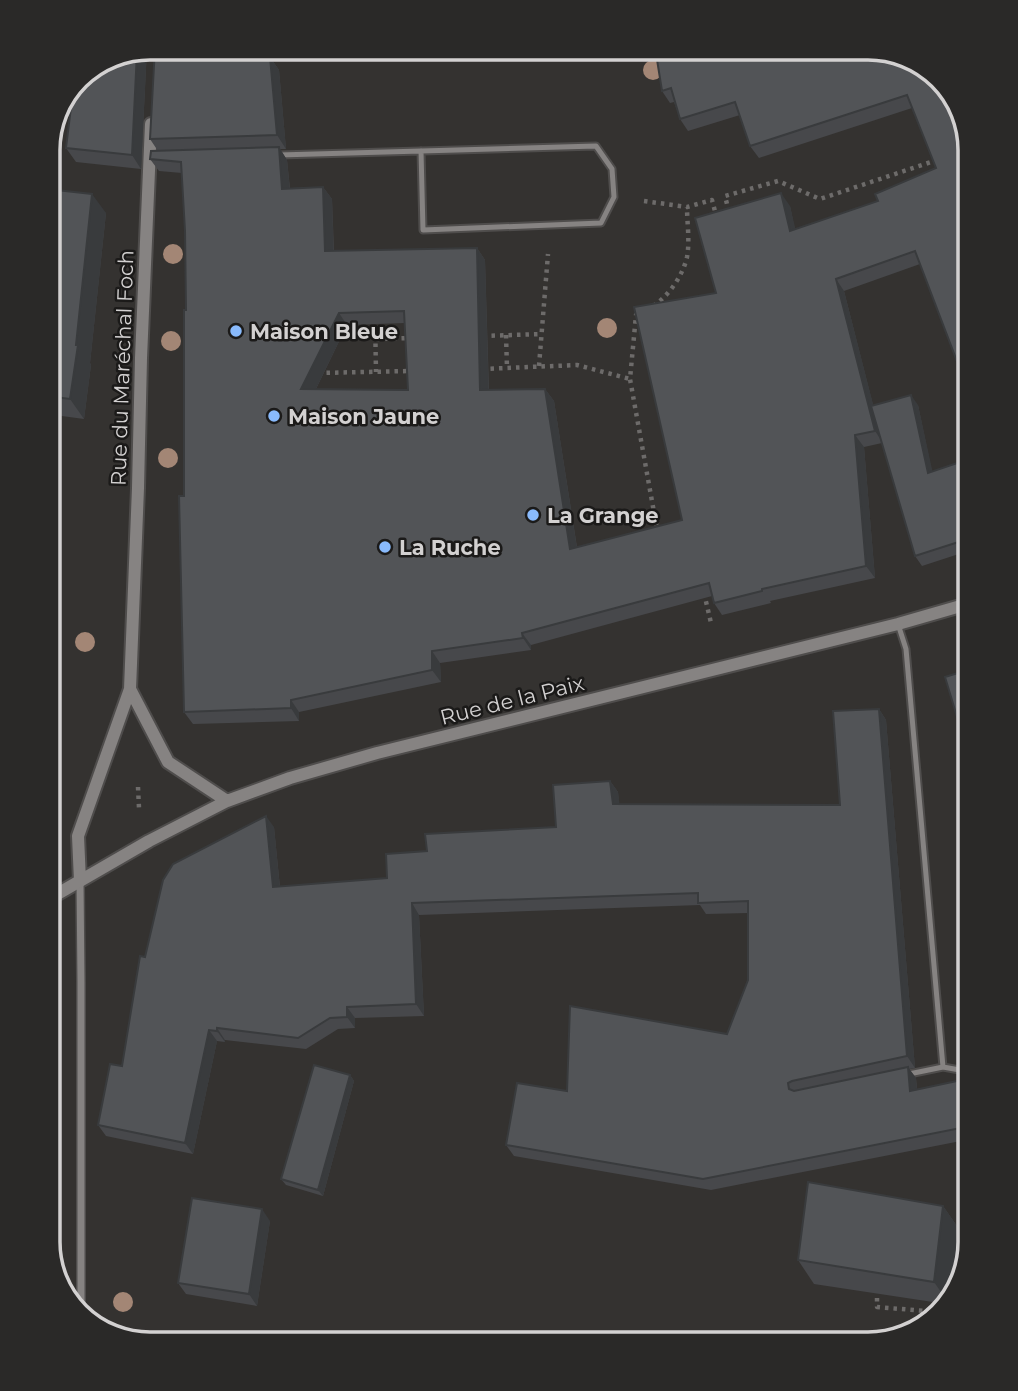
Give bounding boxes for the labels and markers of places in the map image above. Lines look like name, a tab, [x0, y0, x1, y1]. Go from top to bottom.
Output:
place label: Maison Bleue	[250, 319, 398, 344]
marker: Maison Bleue	[228, 323, 244, 339]
place label: Maison Jaune	[288, 404, 439, 429]
marker: Maison Jaune	[266, 408, 282, 424]
place label: La Grange	[547, 503, 659, 528]
marker: La Grange	[525, 507, 541, 523]
place label: La Ruche	[399, 535, 501, 560]
marker: La Ruche	[377, 539, 393, 555]

